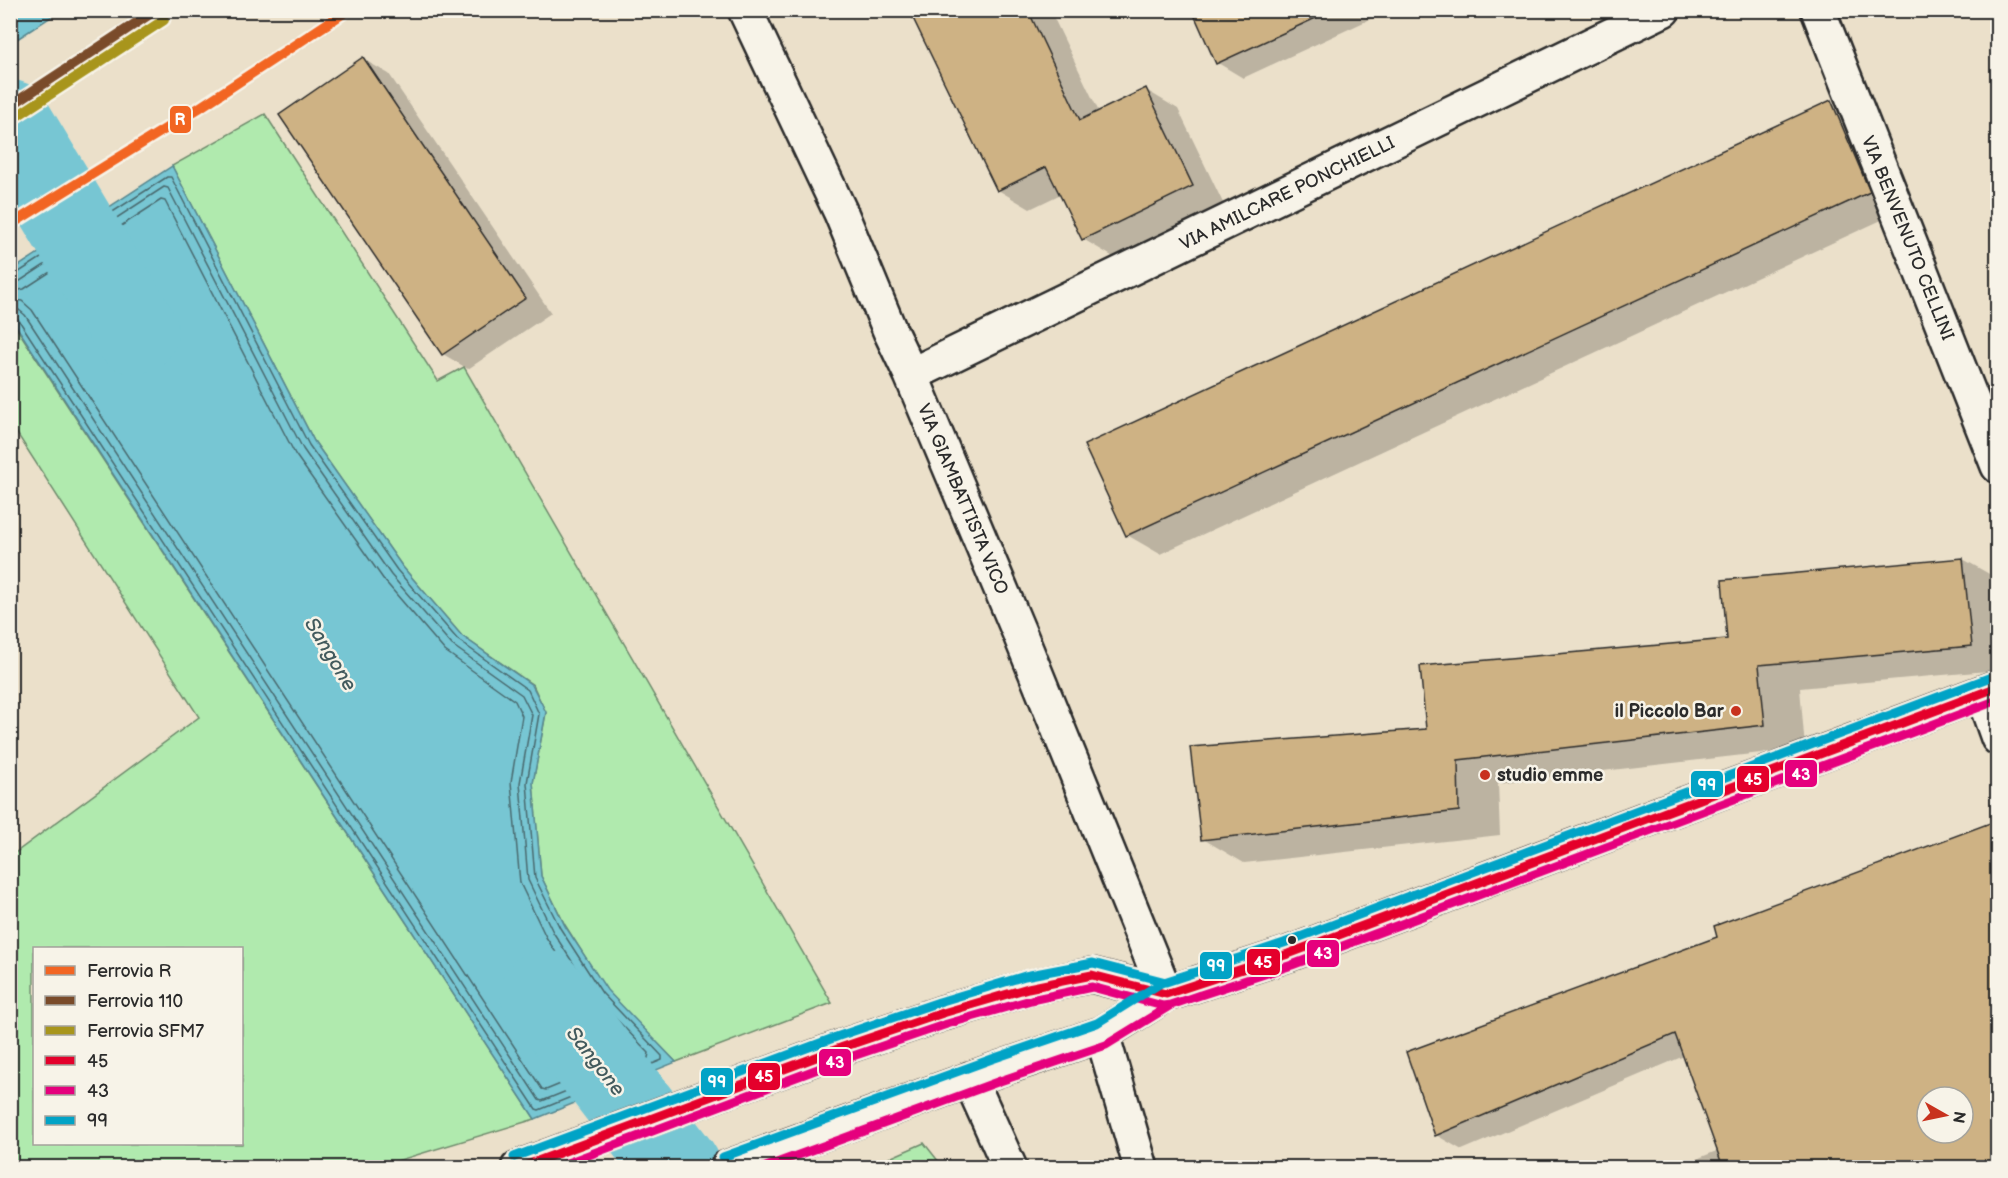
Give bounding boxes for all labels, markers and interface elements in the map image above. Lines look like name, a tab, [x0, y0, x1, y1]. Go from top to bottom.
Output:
line badge: R	[169, 105, 192, 134]
text: R	[175, 111, 186, 130]
street label: VIA AMILCARE PONCHIELLI	[1177, 132, 1398, 255]
street label: VIA BENVENUTO CELLINI	[1857, 133, 1958, 343]
street label: VIA GIAMBATTISTA VICO	[913, 401, 1012, 598]
water label: Sangone	[299, 613, 362, 696]
place label: il Piccolo Bar	[1615, 701, 1725, 722]
marker: il Piccolo Bar	[1729, 704, 1743, 718]
line badge: 43	[1784, 759, 1818, 788]
place label: studio emme	[1497, 765, 1603, 786]
line badge: 45	[1736, 765, 1770, 793]
text: 43	[1792, 766, 1810, 785]
marker: studio emme	[1478, 768, 1492, 782]
line badge: 99	[1690, 770, 1724, 798]
text: 45	[1744, 771, 1762, 790]
text: 99	[1698, 776, 1716, 795]
unlabelled marker	[1286, 934, 1298, 946]
line badge: 43	[1306, 939, 1340, 968]
text: 43	[1314, 945, 1332, 964]
legend	[33, 947, 243, 1145]
line badge: 45	[1246, 948, 1281, 976]
line badge: 99	[1199, 951, 1233, 980]
text: 45	[1254, 954, 1272, 973]
text: 99	[1207, 957, 1225, 976]
text: Ferrovia R	[87, 961, 172, 982]
text: Ferrovia 110	[87, 991, 183, 1012]
text: Ferrovia SFM7	[87, 1021, 204, 1042]
water label: Sangone	[561, 1022, 630, 1101]
line badge: 43	[818, 1048, 852, 1077]
text: 45	[87, 1051, 108, 1072]
text: 43	[826, 1054, 844, 1073]
line badge: 45	[747, 1062, 781, 1091]
line badge: 99	[700, 1067, 734, 1096]
text: 45	[755, 1068, 773, 1087]
text: 99	[708, 1073, 726, 1092]
text: 43	[87, 1081, 109, 1102]
north arrow	[1915, 1085, 1975, 1145]
text: N	[1948, 1110, 1969, 1125]
text: 99	[87, 1111, 108, 1132]

